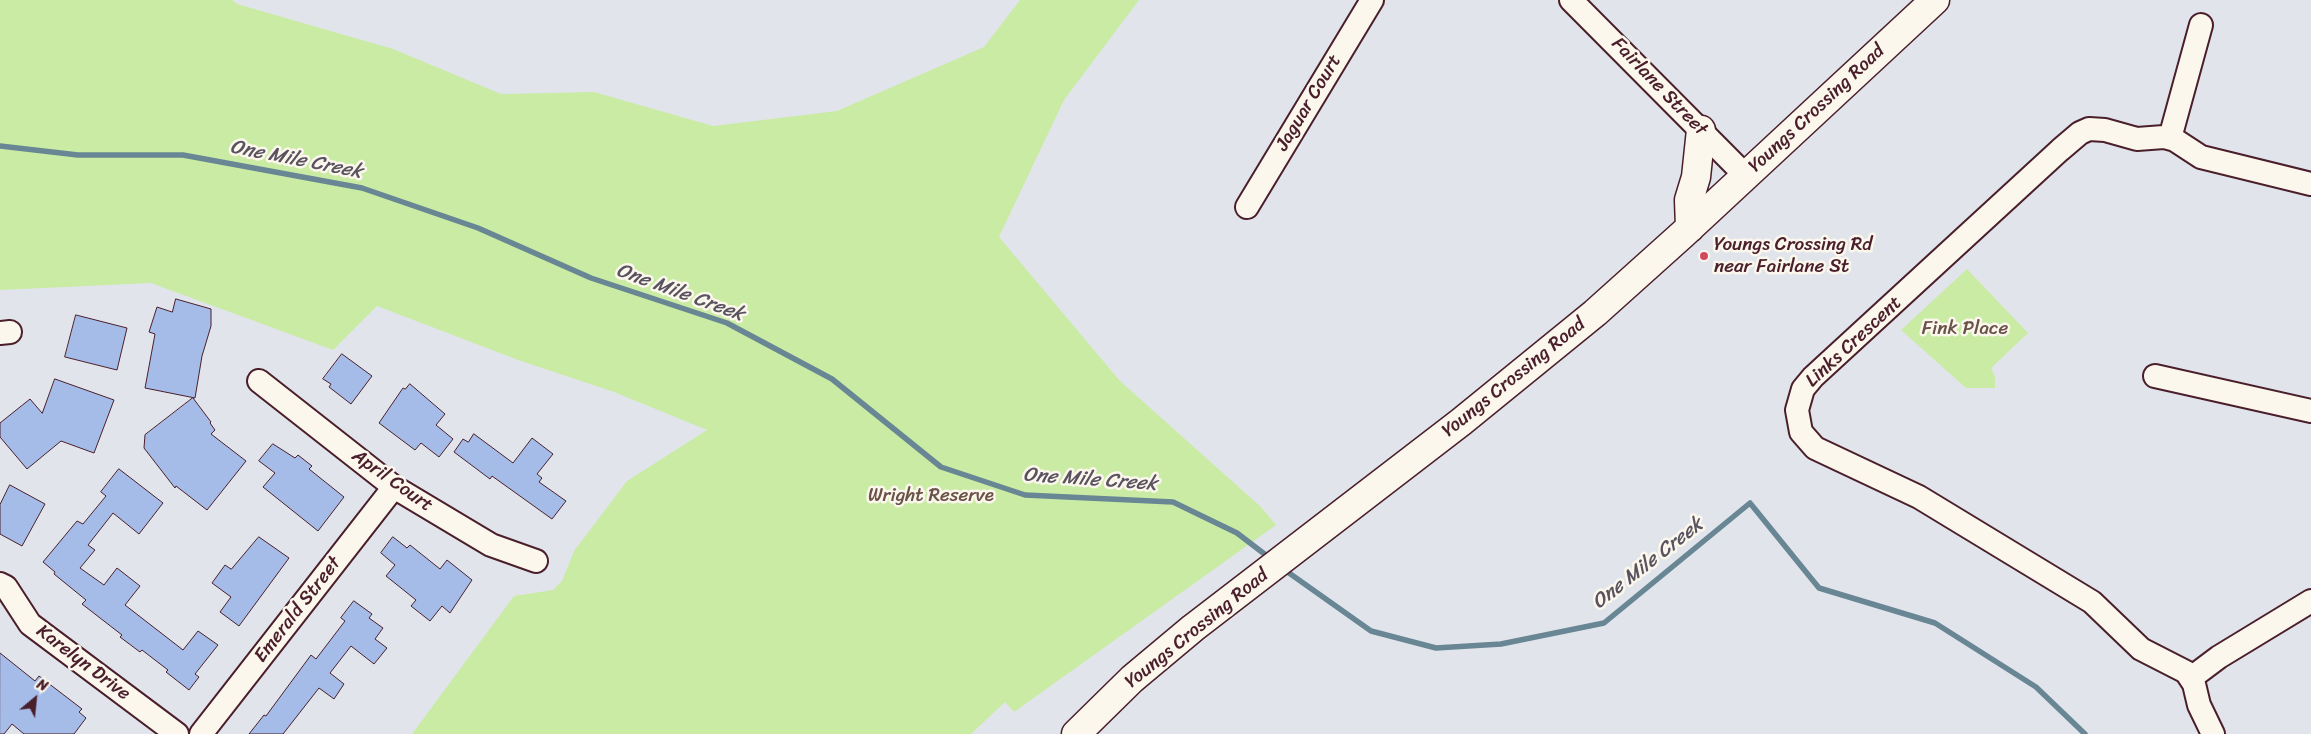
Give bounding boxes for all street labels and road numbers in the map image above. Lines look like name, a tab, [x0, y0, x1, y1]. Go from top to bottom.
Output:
street label: Fairlane Street	[1606, 33, 1712, 141]
street label: Youngs Crossing Road	[1744, 40, 1890, 178]
street label: Jaguar Court	[1271, 51, 1347, 155]
street label: Links Crescent	[1801, 292, 1907, 392]
street label: Youngs Crossing Road	[1438, 313, 1590, 443]
street label: April Court	[347, 445, 437, 517]
street label: Emerald Street	[250, 553, 346, 667]
street label: Youngs Crossing Road	[1121, 564, 1273, 694]
street label: Karelyn Drive	[31, 620, 135, 706]

